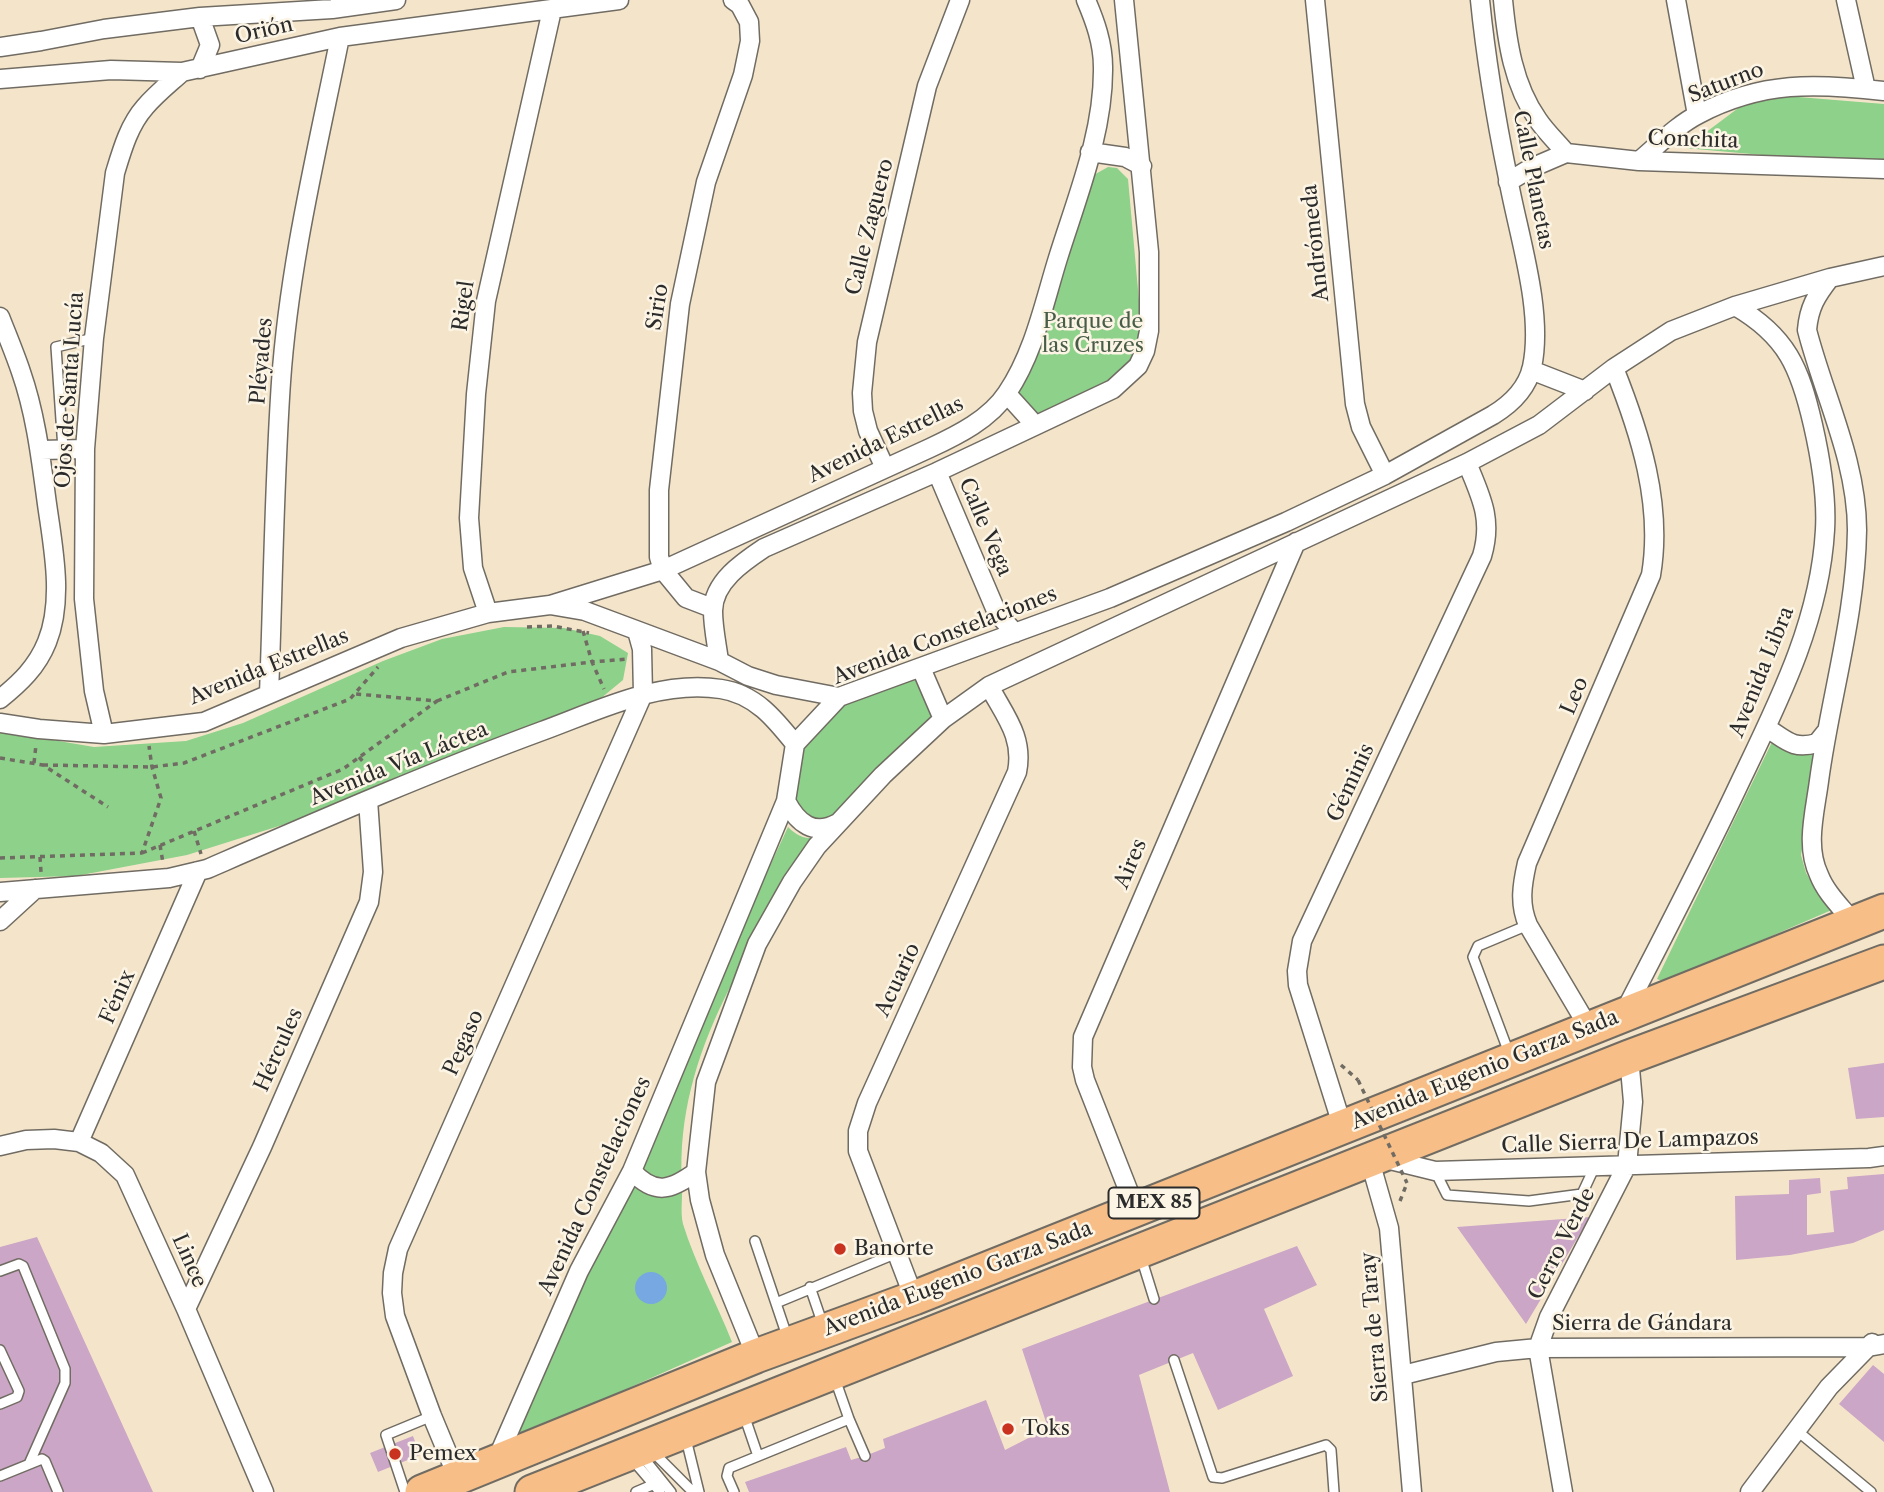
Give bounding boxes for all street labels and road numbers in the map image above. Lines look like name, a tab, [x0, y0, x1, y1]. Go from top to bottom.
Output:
street label: Orión	[233, 12, 295, 50]
street label: Saturno	[1685, 57, 1767, 109]
street label: Calle Planetas	[1507, 108, 1559, 252]
street label: Conchita	[1647, 126, 1739, 154]
street label: Calle Zaguero	[841, 156, 899, 298]
street label: Andrómeda	[1297, 183, 1335, 303]
street label: Rigel	[448, 279, 480, 333]
street label: Sirio	[642, 282, 674, 332]
street label: Ojos de Santa Lucía	[51, 291, 89, 489]
street label: Pléyades	[246, 316, 278, 406]
street label: Avenida Estrellas	[804, 391, 968, 489]
street label: Calle Vega	[953, 474, 1017, 580]
street label: Avenida Constelaciones	[829, 582, 1061, 690]
street label: Avenida Libra	[1724, 603, 1800, 741]
street label: Avenida Estrellas	[186, 624, 352, 710]
street label: Leo	[1556, 673, 1594, 719]
street label: Avenida Vía Láctea	[306, 717, 492, 811]
street label: Géminis	[1322, 740, 1380, 826]
street label: Aires	[1109, 835, 1153, 893]
street label: Acuario	[870, 939, 926, 1021]
street label: Fénix	[95, 966, 141, 1028]
street label: Hércules	[249, 1004, 309, 1096]
street label: Avenida Eugenio Garza Sada	[1348, 1005, 1622, 1135]
street label: Pegaso	[438, 1006, 490, 1080]
street label: Avenida Constelaciones	[533, 1073, 657, 1299]
street label: Calle Sierra De Lampazos	[1501, 1125, 1759, 1159]
street label: Cerro Verde	[1523, 1184, 1601, 1304]
road number: MEX 85	[1108, 1188, 1200, 1218]
street label: Avenida Eugenio Garza Sada	[820, 1216, 1096, 1342]
street label: Lince	[166, 1230, 212, 1292]
street label: Sierra de Taray	[1356, 1251, 1394, 1403]
street label: Sierra de Gándara	[1552, 1311, 1732, 1337]

